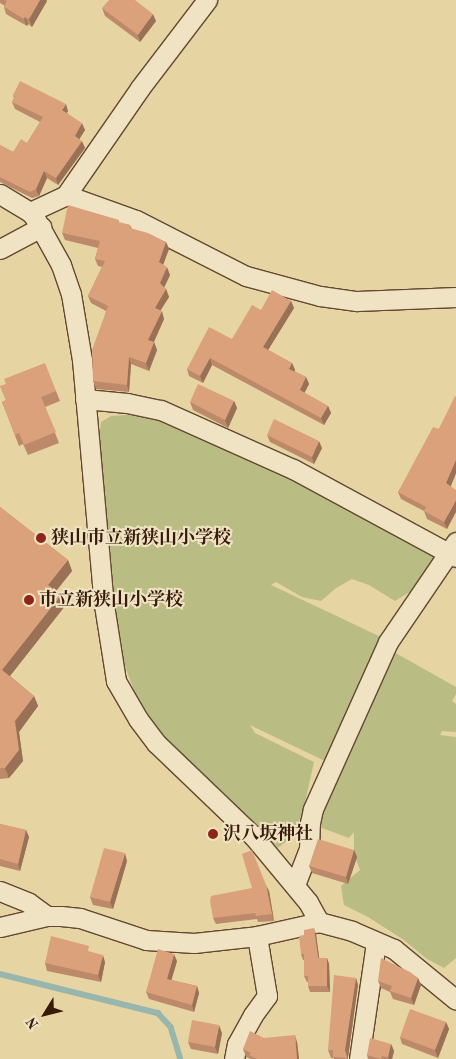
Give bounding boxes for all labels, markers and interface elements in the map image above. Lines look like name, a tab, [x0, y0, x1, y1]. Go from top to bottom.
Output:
place label: 狭山市立新狭山小学校	[51, 527, 231, 549]
marker: 狭山市立新狭山小学校	[35, 532, 47, 544]
place label: 市立新狭山小学校	[39, 589, 183, 611]
marker: 市立新狭山小学校	[23, 594, 35, 606]
place label: 沢八坂神社	[223, 823, 313, 845]
marker: 沢八坂神社	[207, 828, 219, 840]
north arrow	[20, 989, 70, 1039]
text: N	[24, 1014, 42, 1031]

